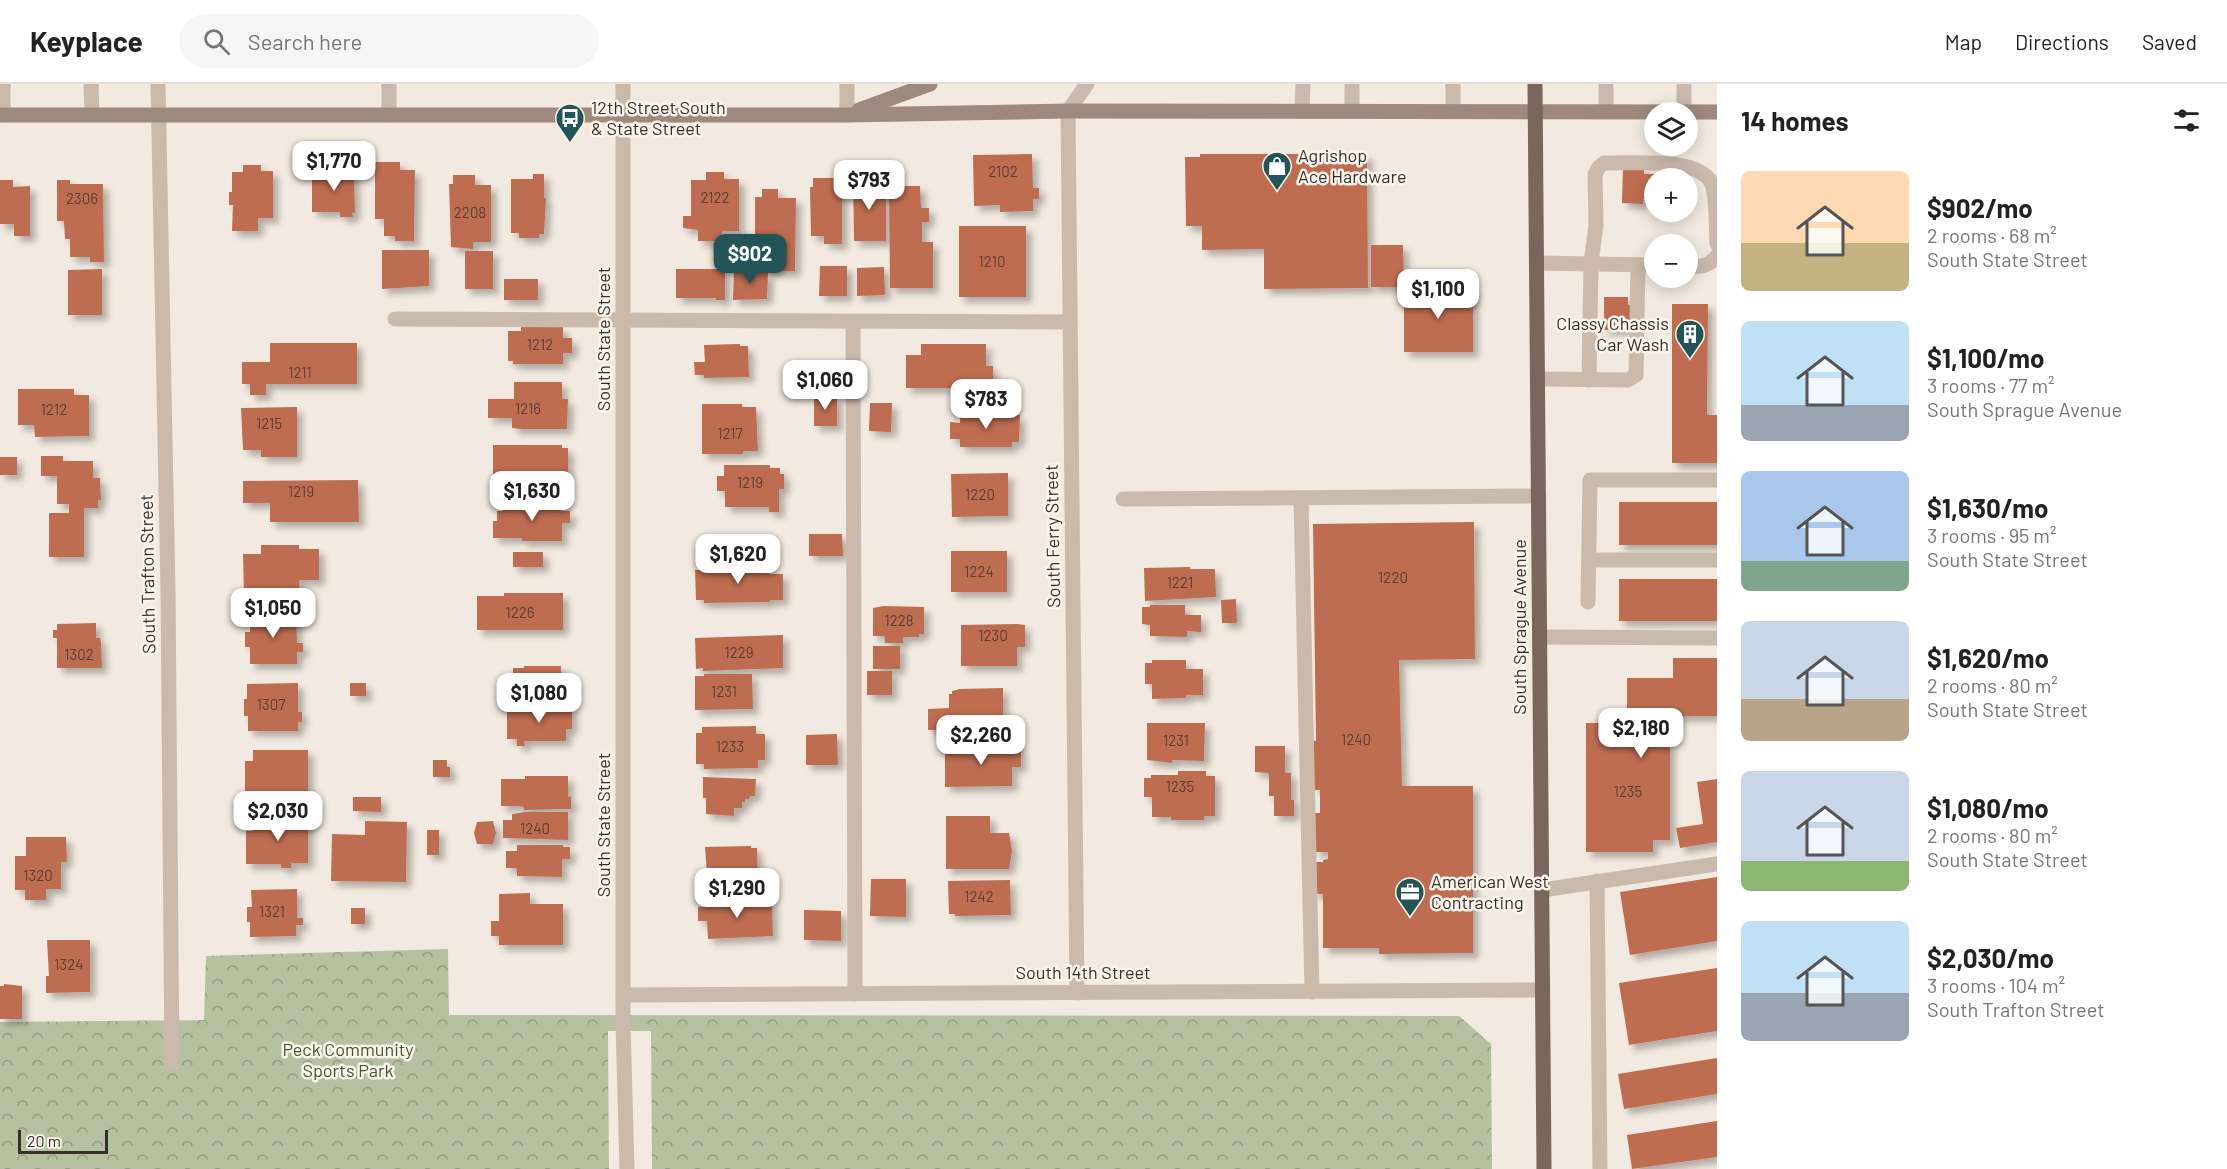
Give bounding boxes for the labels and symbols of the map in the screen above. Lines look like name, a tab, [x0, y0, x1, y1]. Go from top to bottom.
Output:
place label: 12th Street South & State Street	[591, 96, 726, 139]
bus stop icon: 12th Street South & State Street	[554, 102, 586, 144]
pin: $1,770	[285, 141, 383, 192]
place label: Agrishop Ace Hardware	[1298, 144, 1407, 187]
shop icon: Agrishop Ace Hardware	[1261, 150, 1293, 192]
pin: $793	[833, 160, 905, 211]
house number: 2102	[988, 162, 1018, 180]
house number: 2122	[700, 188, 730, 206]
house number: 2306	[66, 189, 98, 207]
house number: 2208	[454, 203, 486, 221]
pin: $902	[714, 234, 786, 285]
house number: 1210	[979, 252, 1005, 270]
street label: South State Street	[592, 267, 614, 411]
pin: $1,100	[1389, 269, 1487, 320]
place label: Classy Chassis Car Wash	[1556, 312, 1669, 355]
building icon: Classy Chassis Car Wash	[1674, 318, 1706, 360]
house number: 1212	[527, 335, 553, 353]
pin: $1,060	[776, 360, 874, 411]
house number: 1211	[288, 363, 312, 381]
pin: $783	[950, 379, 1022, 430]
house number: 1216	[515, 399, 541, 417]
house number: 1212	[41, 400, 67, 418]
house number: 1215	[256, 414, 282, 432]
house number: 1217	[717, 424, 743, 442]
street label: South Ferry Street	[1040, 464, 1064, 608]
pin: $1,630	[483, 471, 581, 522]
house number: 1219	[737, 473, 763, 491]
house number: 1219	[288, 482, 314, 500]
house number: 1220	[965, 485, 995, 503]
street label: South Trafton Street	[135, 494, 159, 654]
pin: $1,620	[689, 534, 787, 585]
street label: South Sprague Avenue	[1508, 539, 1530, 715]
house number: 1224	[964, 562, 994, 580]
house number: 1220	[1378, 568, 1408, 586]
house number: 1221	[1167, 573, 1193, 591]
pin: $1,050	[224, 588, 322, 639]
house number: 1226	[505, 603, 535, 621]
house number: 1228	[884, 611, 914, 629]
house number: 1230	[978, 626, 1008, 644]
house number: 1229	[724, 643, 754, 661]
house number: 1302	[64, 645, 94, 663]
pin: $1,080	[490, 673, 588, 724]
house number: 1231	[711, 682, 737, 700]
house number: 1307	[257, 695, 285, 713]
pin: $2,180	[1592, 708, 1690, 759]
pin: $2,260	[932, 715, 1030, 766]
house number: 1240	[1341, 730, 1371, 748]
house number: 1231	[1163, 731, 1189, 749]
house number: 1233	[716, 737, 744, 755]
street label: South State Street	[592, 753, 614, 897]
house number: 1235	[1166, 777, 1194, 795]
house number: 1235	[1614, 782, 1642, 800]
pin: $2,030	[229, 791, 327, 842]
house number: 1240	[520, 819, 550, 837]
house number: 1320	[23, 866, 53, 884]
pin: $1,290	[688, 868, 786, 919]
place label: American West Contracting	[1431, 870, 1549, 913]
office icon: American West Contracting	[1394, 876, 1426, 918]
house number: 1242	[964, 887, 994, 905]
house number: 1321	[259, 902, 285, 920]
house number: 1324	[54, 955, 84, 973]
street label: South 14th Street	[1015, 961, 1151, 983]
park label: Peck Community Sports Park	[282, 1038, 414, 1081]
scale bar	[18, 1127, 108, 1154]

